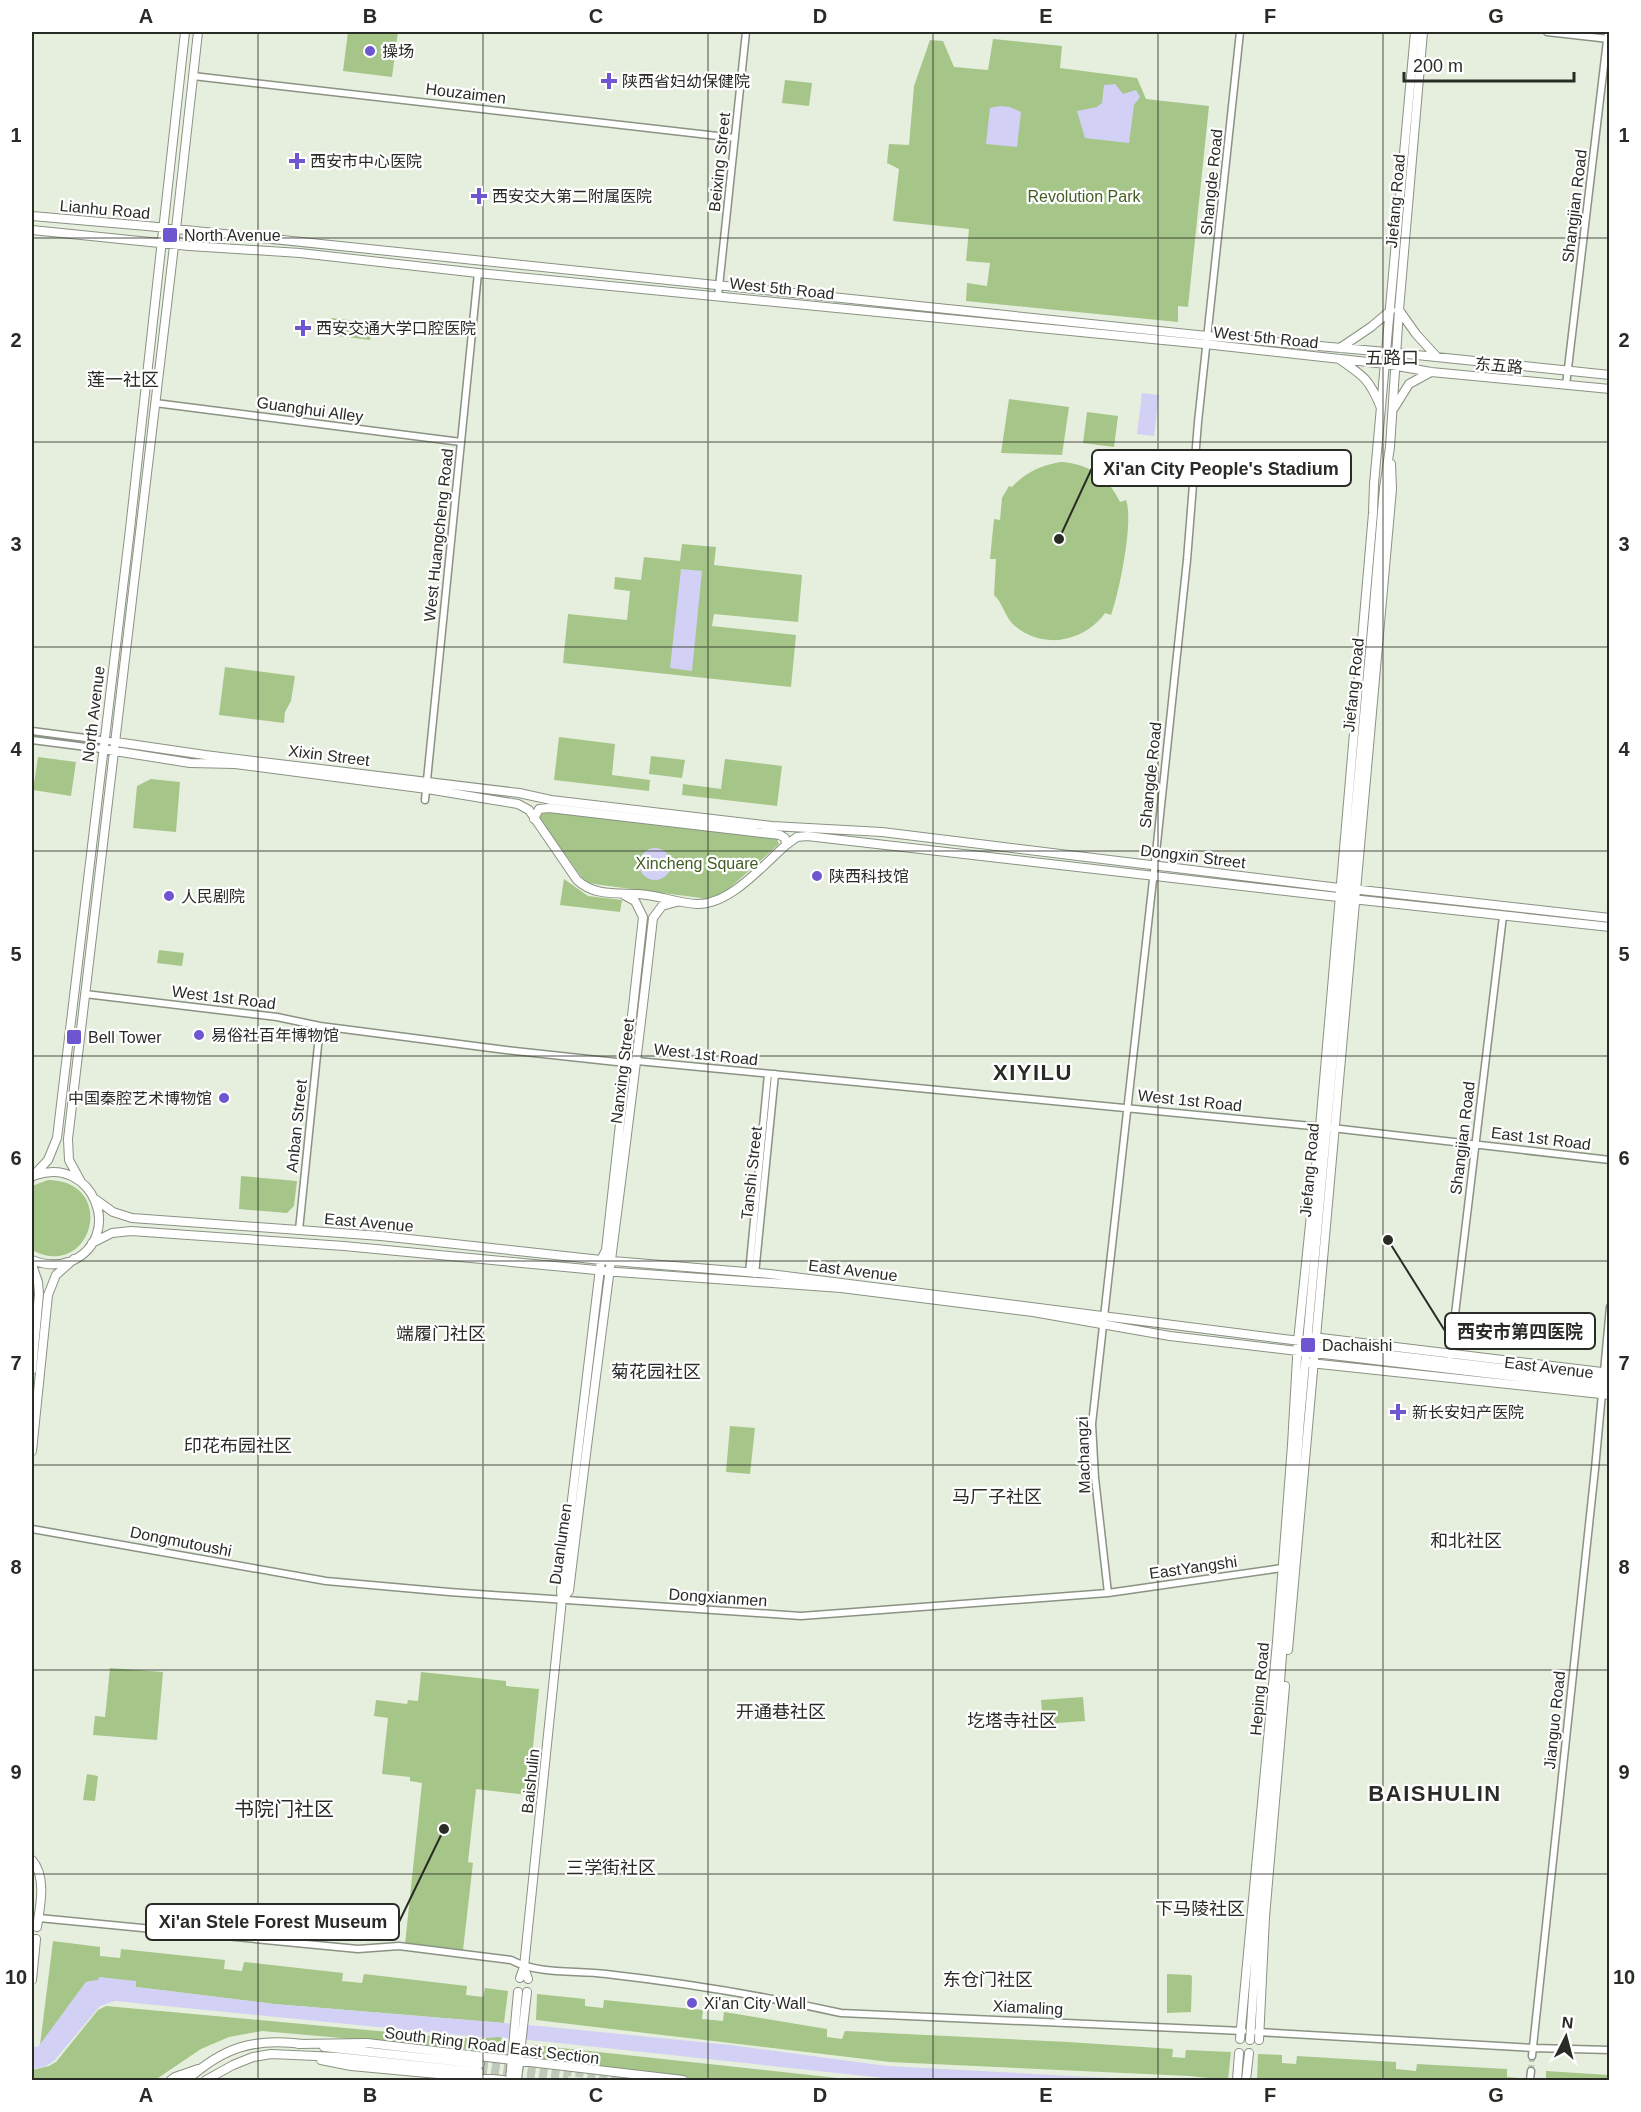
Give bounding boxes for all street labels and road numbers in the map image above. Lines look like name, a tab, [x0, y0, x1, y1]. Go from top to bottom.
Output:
street label: Houzaimen	[425, 80, 507, 107]
street label: Beixing Street	[706, 111, 733, 212]
street label: Shangde Road	[1197, 128, 1226, 236]
street label: Shangjian Road	[1559, 149, 1590, 264]
street label: Jiefang Road	[1383, 153, 1408, 249]
street label: Lianhu Road	[59, 197, 151, 222]
street label: West 5th Road	[729, 275, 835, 302]
street label: West 5th Road	[1213, 324, 1319, 351]
street label: 东五路	[1474, 355, 1524, 376]
street label: Guanghui Alley	[255, 394, 364, 425]
street label: West Huangcheng Road	[421, 448, 456, 622]
street label: Jiefang Road	[1340, 637, 1367, 733]
street label: North Avenue	[79, 665, 108, 763]
street label: Shangde Road	[1136, 721, 1165, 829]
street label: Xixin Street	[287, 742, 371, 769]
street label: Dongxin Street	[1139, 842, 1247, 871]
street label: West 1st Road	[171, 983, 277, 1012]
street label: Nanxing Street	[608, 1017, 637, 1125]
street label: West 1st Road	[653, 1041, 759, 1068]
street label: Anban Street	[283, 1078, 310, 1173]
street label: Shangjian Road	[1447, 1081, 1478, 1196]
street label: West 1st Road	[1137, 1087, 1243, 1114]
street label: Jiefang Road	[1297, 1122, 1322, 1218]
street label: East 1st Road	[1490, 1124, 1592, 1153]
street label: Tanshi Street	[738, 1125, 765, 1220]
street label: East Avenue	[324, 1210, 414, 1235]
street label: East Avenue	[807, 1257, 899, 1284]
street label: East Avenue	[1503, 1354, 1595, 1381]
street label: Machangzi	[1074, 1416, 1093, 1494]
street label: Duanlumen	[546, 1502, 575, 1586]
street label: Dongmutoushi	[129, 1523, 233, 1560]
street label: EastYangshi	[1148, 1553, 1238, 1582]
street label: Dongxianmen	[668, 1586, 768, 1609]
street label: Heping Road	[1247, 1642, 1272, 1736]
street label: Jianguo Road	[1541, 1670, 1568, 1770]
street label: Baishulin	[519, 1748, 542, 1814]
street label: Xiamaling	[992, 1997, 1064, 2018]
street label: South Ring Road East Section	[384, 2024, 600, 2067]

